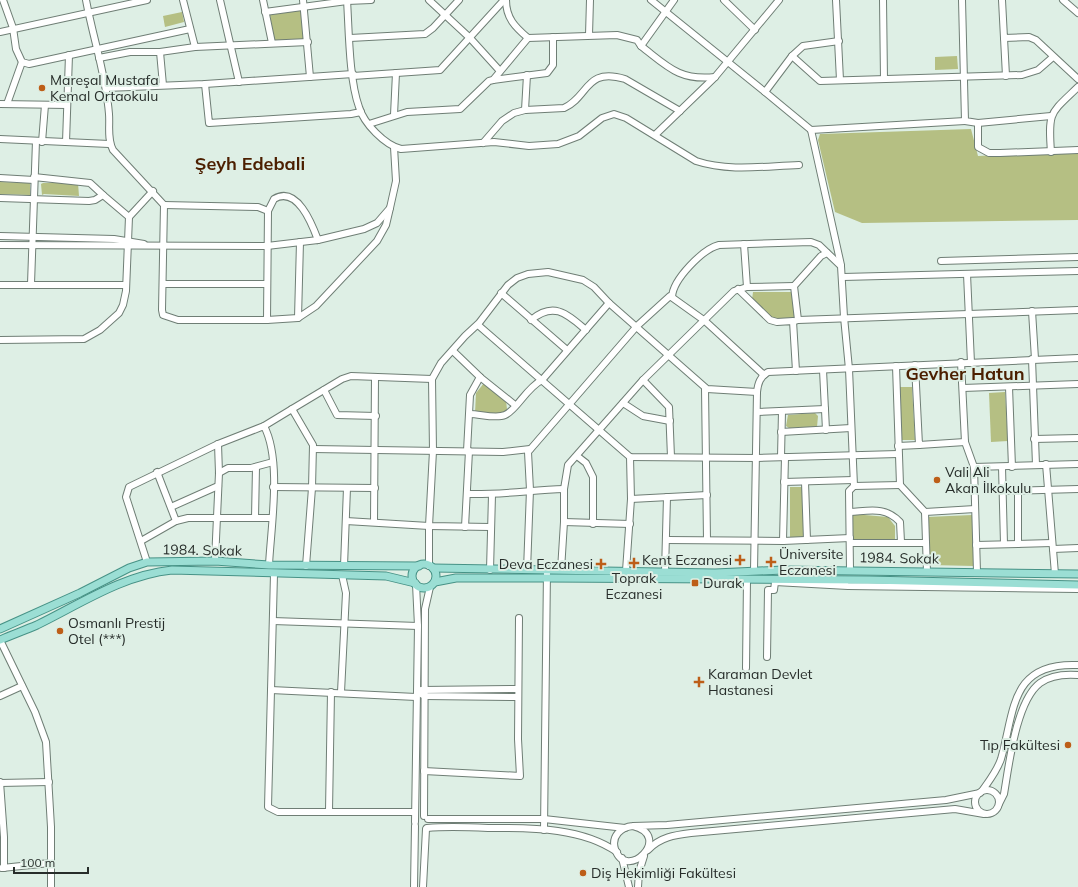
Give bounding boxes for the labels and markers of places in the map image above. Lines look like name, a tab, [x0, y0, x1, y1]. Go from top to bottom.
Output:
place label: Mareşal Mustafa Kemal Ortaokulu	[50, 71, 159, 105]
marker: Mareşal Mustafa Kemal Ortaokulu	[37, 83, 47, 93]
place label: Vali Ali Akan İlkokulu	[945, 463, 1031, 497]
marker: Vali Ali Akan İlkokulu	[932, 475, 942, 485]
place label: Üniversite Eczanesi	[779, 545, 843, 579]
place label: Kent Eczanesi	[642, 551, 732, 569]
place label: Deva Eczanesi	[499, 555, 593, 573]
marker: Kent Eczanesi	[735, 555, 745, 565]
marker: Üniversite Eczanesi	[766, 557, 776, 567]
marker: Toprak Eczanesi	[629, 558, 639, 568]
marker: Deva Eczanesi	[596, 559, 606, 569]
place label: Toprak Eczanesi	[606, 569, 662, 603]
place label: Durak	[703, 574, 743, 592]
marker: Durak	[690, 578, 700, 588]
place label: Osmanlı Prestij Otel (***)	[68, 614, 165, 648]
marker: Osmanlı Prestij Otel (***)	[55, 626, 65, 636]
place label: Karaman Devlet Hastanesi	[708, 665, 813, 699]
marker: Karaman Devlet Hastanesi	[693, 676, 705, 688]
place label: Tıp Fakültesi	[980, 736, 1060, 754]
marker: Tıp Fakültesi	[1063, 740, 1073, 750]
place label: Diş Hekimliği Fakültesi	[591, 864, 736, 882]
marker: Diş Hekimliği Fakültesi	[578, 868, 588, 878]

